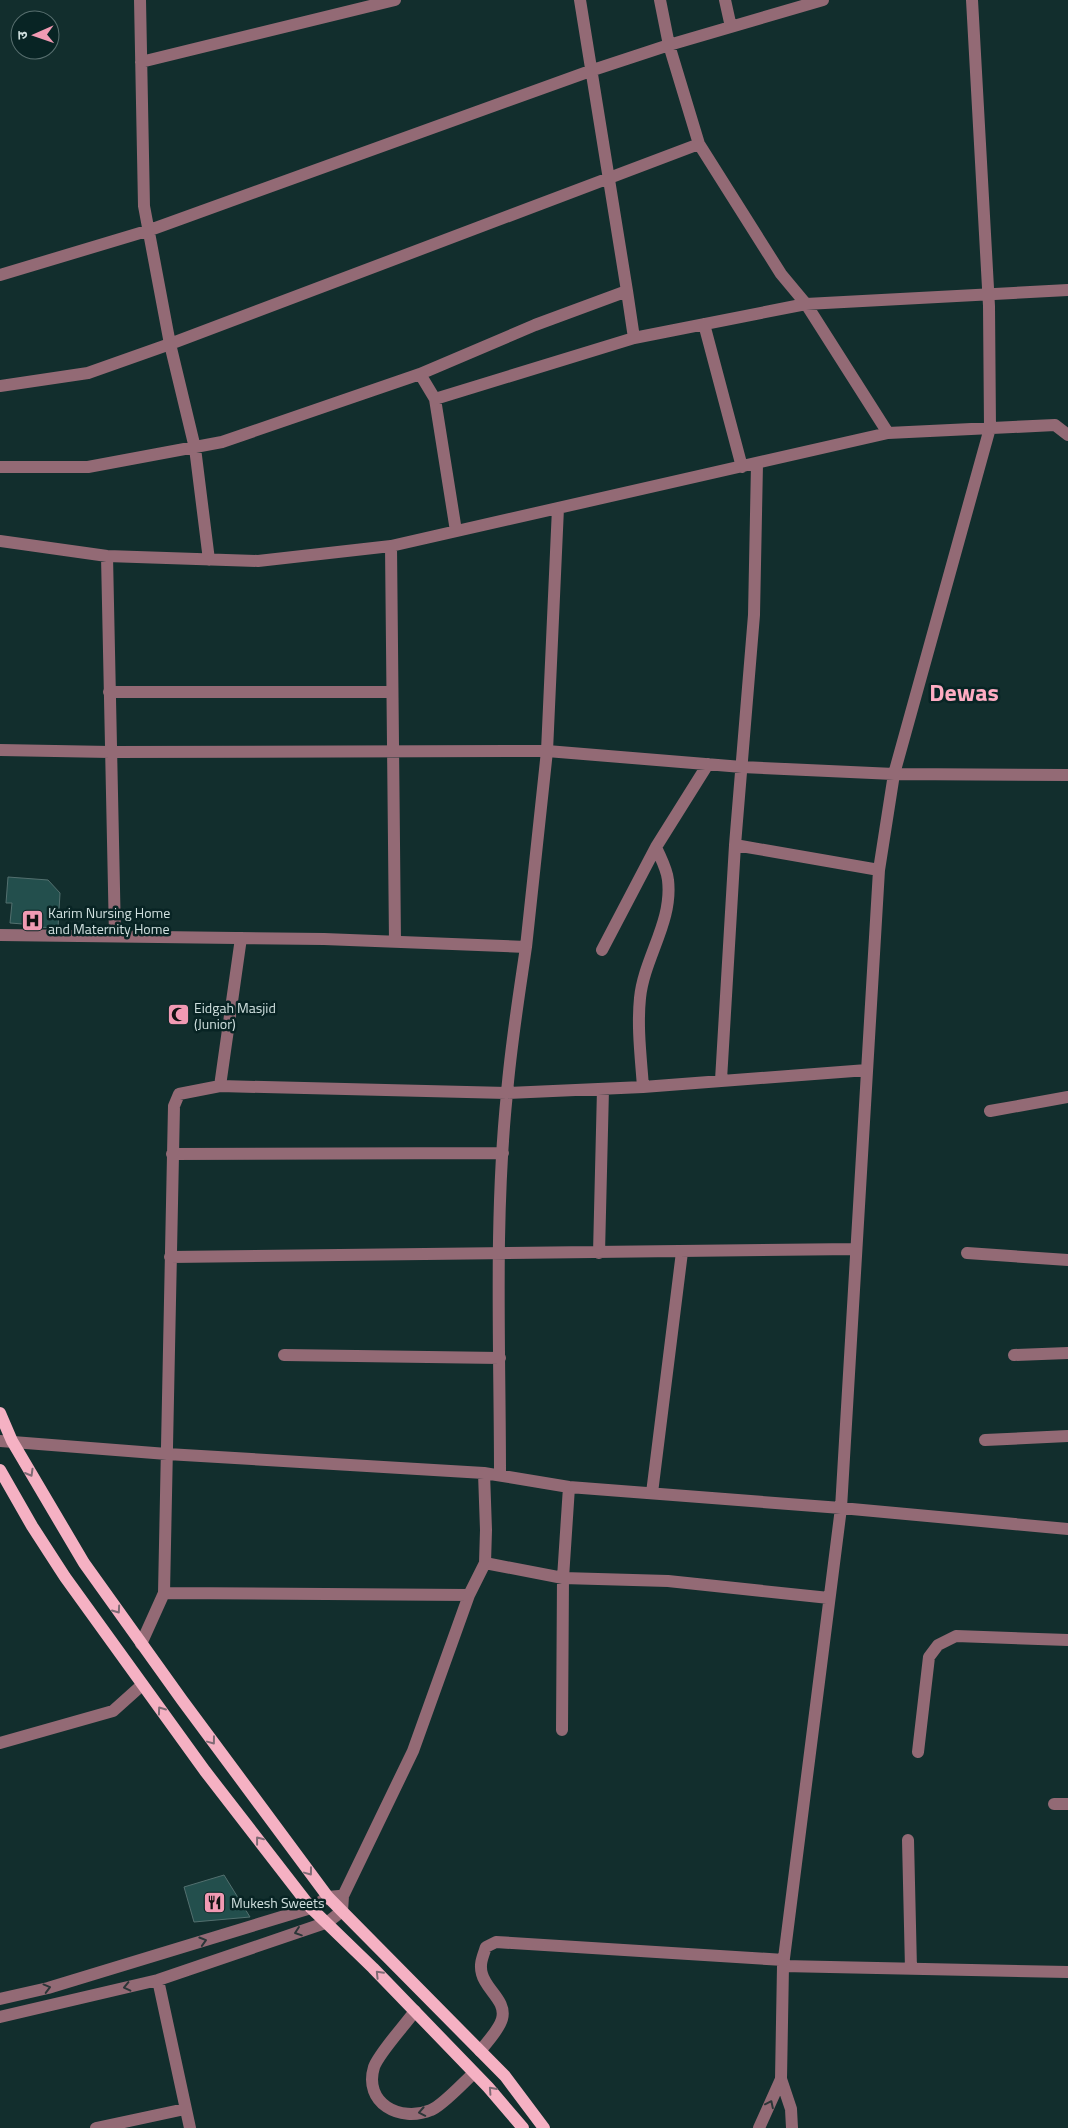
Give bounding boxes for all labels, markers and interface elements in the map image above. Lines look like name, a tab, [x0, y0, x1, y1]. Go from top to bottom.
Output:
north arrow	[10, 10, 60, 60]
text: उ	[11, 30, 32, 40]
district label: Dewas	[929, 674, 999, 710]
place label: Karim Nursing Home and Maternity Home	[48, 902, 170, 939]
hospital icon: Karim Nursing Home and Maternity Home	[20, 908, 44, 932]
place label: Eidgah Masjid (Junior)	[194, 997, 276, 1034]
mosque icon: Eidgah Masjid (Junior)	[166, 1003, 190, 1027]
one-way arrow	[23, 1467, 33, 1476]
one-way arrow	[111, 1604, 120, 1613]
one-way arrow	[158, 1706, 167, 1716]
one-way arrow	[206, 1735, 215, 1745]
one-way arrow	[256, 1837, 264, 1846]
one-way arrow	[303, 1866, 312, 1876]
restaurant icon: Mukesh Sweets	[203, 1890, 227, 1914]
place label: Mukesh Sweets	[231, 1892, 324, 1913]
one-way arrow	[295, 1926, 303, 1936]
one-way arrow	[198, 1936, 207, 1946]
one-way arrow	[376, 1970, 385, 1979]
one-way arrow	[123, 1981, 132, 1992]
one-way arrow	[43, 1983, 51, 1993]
one-way arrow	[488, 2087, 497, 2096]
one-way arrow	[763, 2100, 773, 2109]
one-way arrow	[418, 2106, 427, 2117]

